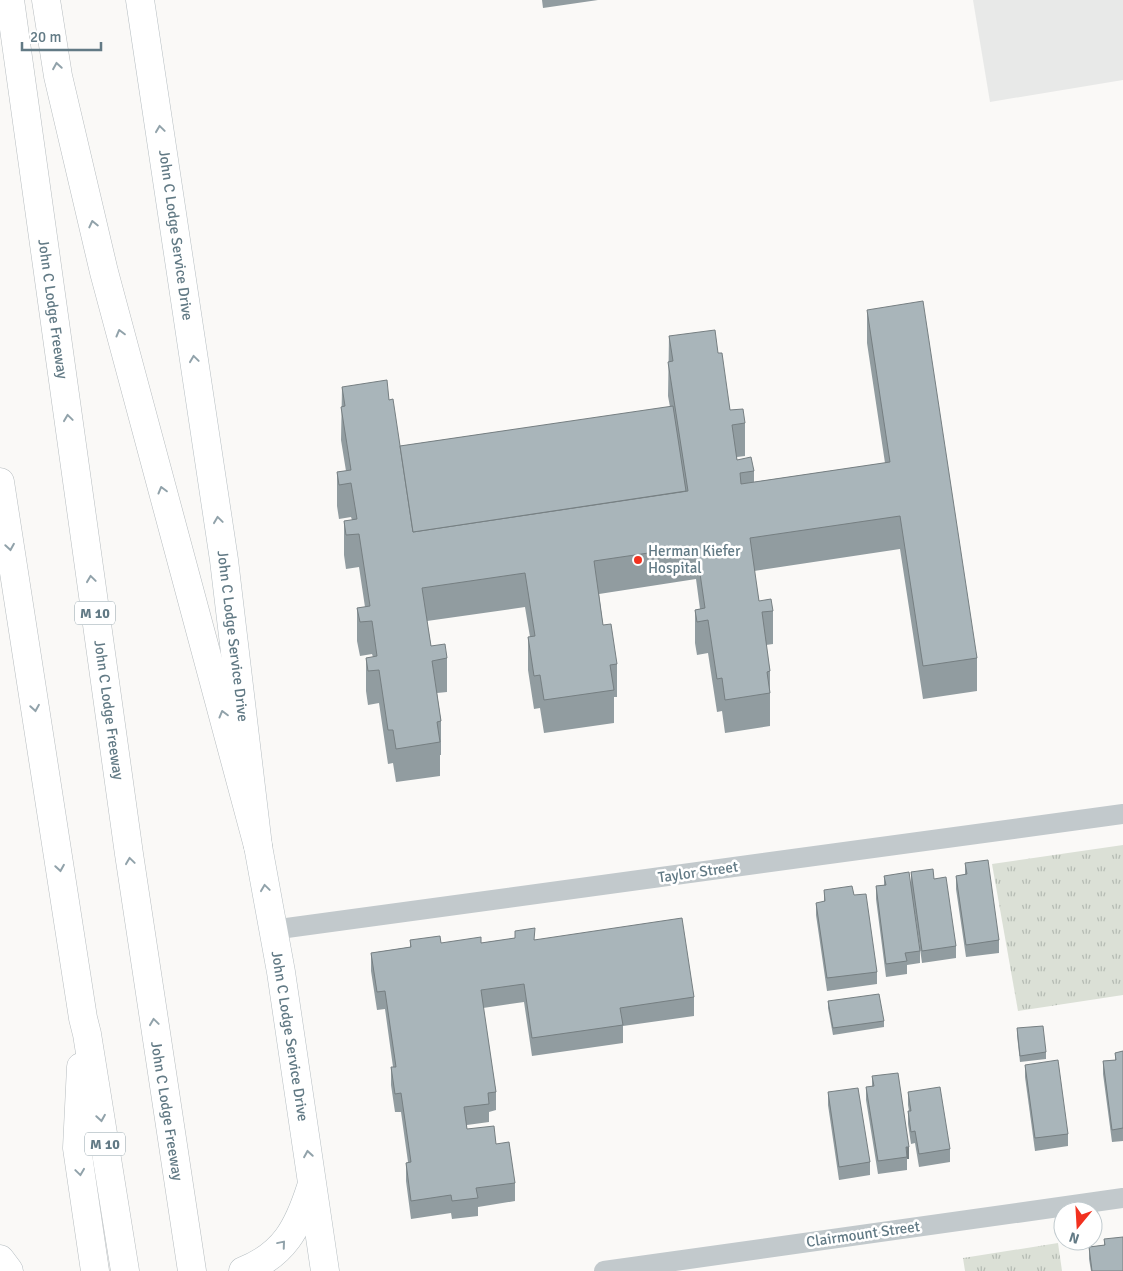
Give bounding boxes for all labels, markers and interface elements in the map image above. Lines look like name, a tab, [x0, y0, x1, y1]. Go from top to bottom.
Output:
scale bar	[22, 20, 101, 52]
text: 20 m	[30, 28, 61, 46]
one-way arrow	[52, 62, 62, 70]
one-way arrow	[156, 125, 166, 133]
street label: John C Lodge Service Drive	[155, 148, 197, 322]
one-way arrow	[88, 220, 99, 229]
street label: John C Lodge Freeway	[34, 238, 72, 380]
one-way arrow	[115, 328, 126, 337]
one-way arrow	[190, 355, 200, 363]
one-way arrow	[64, 414, 74, 422]
one-way arrow	[158, 486, 168, 494]
one-way arrow	[213, 515, 224, 523]
place label: Herman Kiefer Hospital	[648, 542, 741, 577]
one-way arrow	[4, 543, 15, 551]
street label: John C Lodge Service Drive	[214, 549, 252, 723]
marker: Herman Kiefer Hospital	[632, 554, 644, 566]
one-way arrow	[86, 575, 96, 583]
road number: M 10	[75, 602, 115, 624]
street label: John C Lodge Freeway	[90, 639, 128, 781]
one-way arrow	[29, 704, 40, 712]
one-way arrow	[218, 710, 229, 719]
one-way arrow	[125, 857, 136, 865]
street label: Taylor Street	[657, 857, 739, 887]
one-way arrow	[54, 864, 64, 873]
one-way arrow	[260, 884, 270, 892]
street label: John C Lodge Service Drive	[268, 950, 312, 1122]
one-way arrow	[149, 1018, 160, 1026]
street label: John C Lodge Freeway	[147, 1040, 187, 1182]
one-way arrow	[95, 1114, 105, 1122]
road number: M 10	[85, 1132, 125, 1156]
one-way arrow	[303, 1149, 314, 1157]
one-way arrow	[75, 1167, 85, 1176]
north arrow	[1053, 1201, 1103, 1251]
street label: Clairmount Street	[805, 1217, 921, 1251]
text: N	[1067, 1228, 1081, 1247]
one-way arrow	[276, 1241, 285, 1250]

